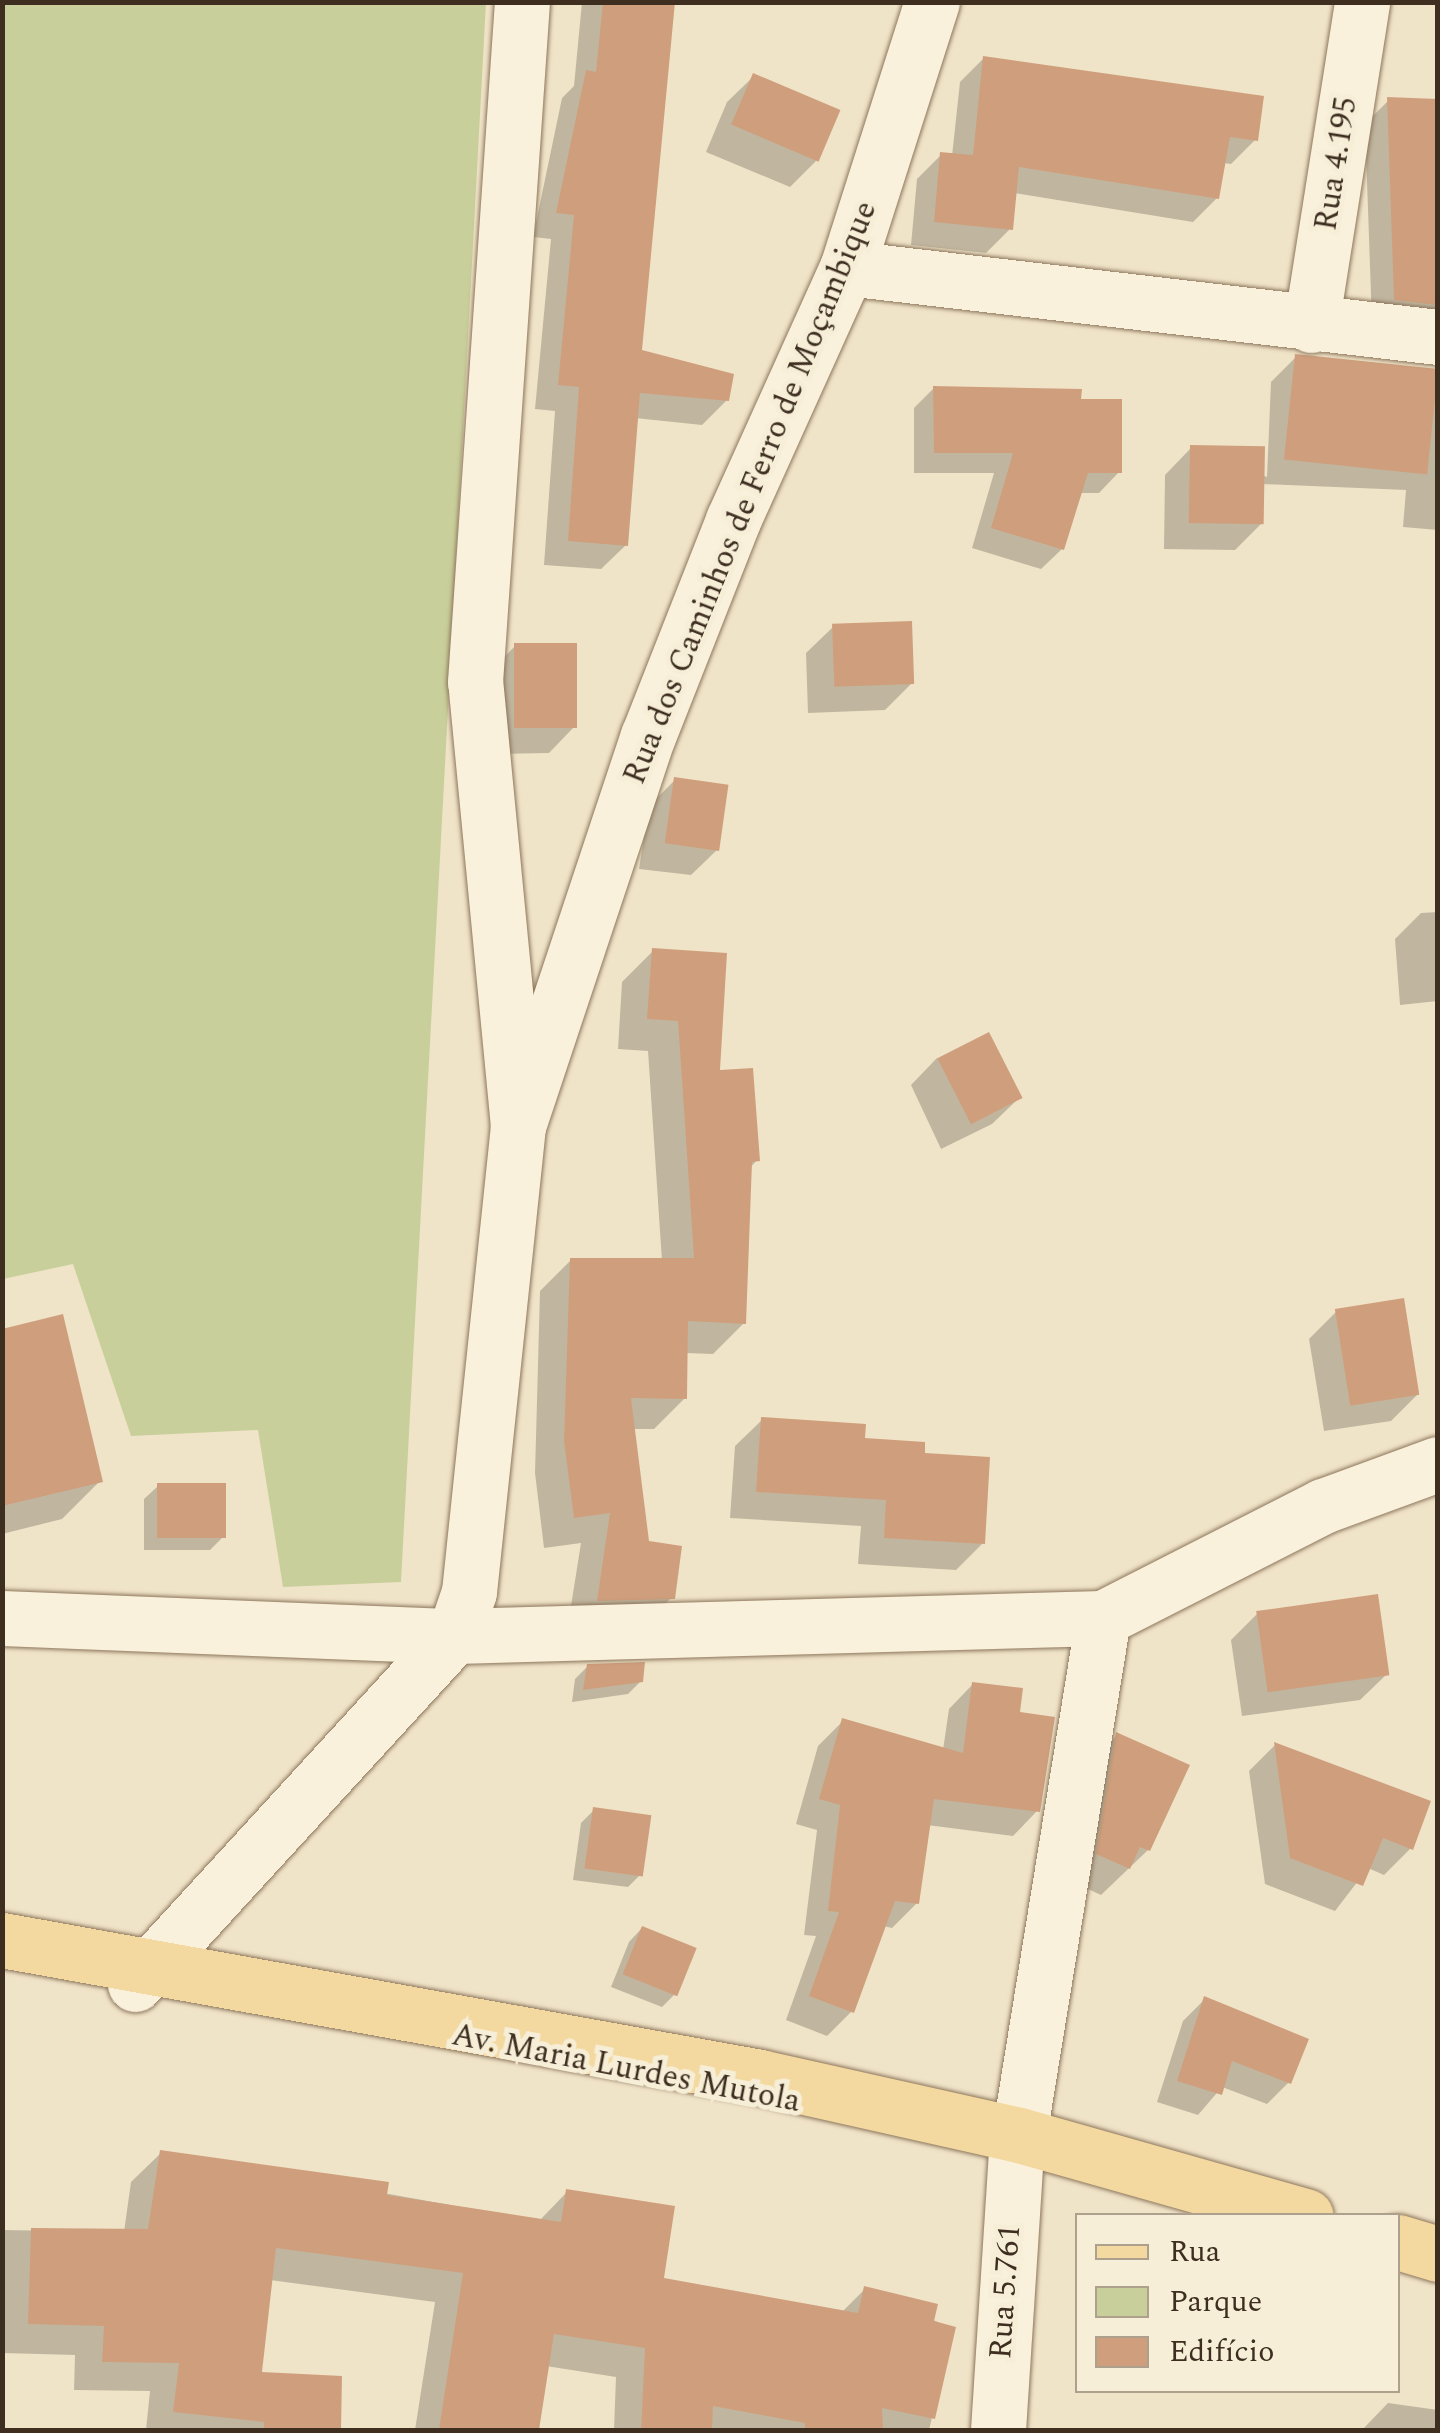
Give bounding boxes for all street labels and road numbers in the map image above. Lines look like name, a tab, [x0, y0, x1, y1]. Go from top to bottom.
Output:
street label: Rua 4.195	[1307, 94, 1367, 234]
street label: Rua dos Caminhos de Ferro de Moçambique	[616, 196, 886, 790]
street label: Av. Maria Lurdes Mutola	[448, 2016, 804, 2122]
street label: Rua 5.761	[982, 2223, 1030, 2361]

